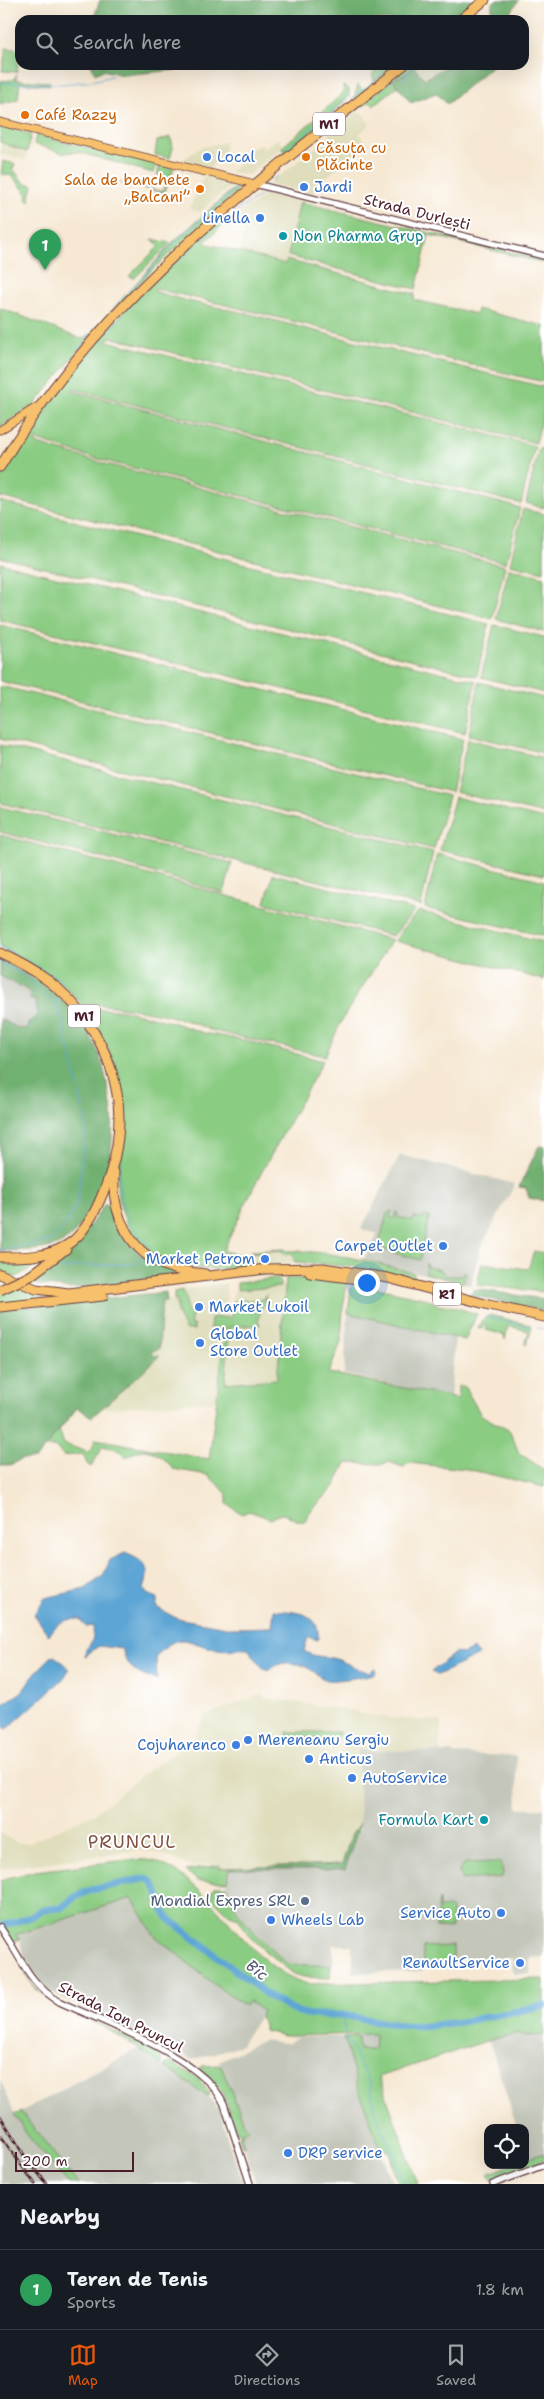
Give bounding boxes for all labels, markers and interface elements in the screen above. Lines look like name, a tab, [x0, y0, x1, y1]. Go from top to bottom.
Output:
search box	[15, 15, 529, 70]
icon: search	[33, 29, 61, 57]
text: Search here	[73, 30, 182, 55]
place label: Café Razzy	[35, 105, 117, 125]
marker: Café Razzy	[19, 109, 31, 121]
road number: M1	[313, 112, 345, 136]
place label: Căsuța cu Plăcinte	[316, 138, 386, 175]
place label: Local	[217, 147, 256, 167]
marker: Local	[201, 151, 213, 163]
marker: Căsuța cu Plăcinte	[300, 151, 312, 163]
place label: Sala de banchete „Balcani”	[64, 170, 191, 207]
place label: Jardi	[314, 177, 352, 197]
marker: Jardi	[298, 181, 310, 193]
marker: Sala de banchete „Balcani”	[194, 183, 206, 195]
street label: Strada Durlești	[361, 189, 472, 236]
place label: Linella	[202, 208, 251, 228]
marker: Linella	[254, 212, 266, 224]
place label: Non Pharma Grup	[293, 226, 423, 246]
pin: 1	[29, 229, 61, 270]
marker: Non Pharma Grup	[277, 230, 289, 242]
road number: M1	[68, 1004, 100, 1028]
place label: Carpet Outlet	[335, 1236, 433, 1256]
marker: Carpet Outlet	[437, 1240, 449, 1252]
place label: Market Petrom	[146, 1249, 255, 1269]
marker: Market Petrom	[259, 1253, 271, 1265]
your location	[354, 1270, 380, 1296]
road number: R1	[433, 1282, 461, 1306]
place label: Market Lukoil	[209, 1297, 309, 1317]
marker: Market Lukoil	[193, 1301, 205, 1313]
place label: Global Store Outlet	[210, 1324, 298, 1361]
marker: Global Store Outlet	[194, 1337, 206, 1349]
place label: Mereneanu Sergiu	[258, 1730, 389, 1750]
marker: Mereneanu Sergiu	[242, 1734, 254, 1746]
place label: Cojuharenco	[137, 1735, 226, 1755]
marker: Cojuharenco	[230, 1739, 242, 1751]
place label: Anticus	[319, 1749, 372, 1769]
marker: Anticus	[303, 1753, 315, 1765]
place label: AutoService	[362, 1768, 447, 1788]
marker: AutoService	[346, 1772, 358, 1784]
place label: Formula Kart	[379, 1810, 474, 1830]
marker: Formula Kart	[478, 1814, 490, 1826]
district label: PRUNCUL	[88, 1830, 176, 1854]
place label: Mondial Expres SRL	[151, 1891, 295, 1911]
marker: Mondial Expres SRL	[299, 1895, 311, 1907]
place label: Service Auto	[400, 1903, 491, 1923]
marker: Service Auto	[495, 1907, 507, 1919]
place label: Wheels Lab	[281, 1910, 364, 1930]
marker: Wheels Lab	[265, 1914, 277, 1926]
place label: RenaultService	[403, 1953, 510, 1973]
water label: Bîc	[242, 1955, 272, 1985]
marker: RenaultService	[514, 1957, 526, 1969]
street label: Strada Ion Pruncul	[55, 1977, 187, 2057]
map controls	[484, 2124, 529, 2169]
button: locate	[484, 2124, 529, 2169]
place label: DRP service	[298, 2143, 383, 2163]
marker: DRP service	[282, 2147, 294, 2159]
scale bar	[15, 2149, 134, 2172]
text: 200 m	[22, 2152, 68, 2170]
text: Nearby	[20, 2203, 100, 2231]
text: Teren de Tenis	[67, 2267, 208, 2292]
text: 1	[32, 2279, 40, 2300]
text: 1.8 km	[476, 2279, 524, 2300]
text: Sports	[67, 2292, 116, 2313]
tab: Map	[68, 2341, 98, 2389]
tab: Directions	[234, 2341, 300, 2389]
tab: Saved	[436, 2341, 476, 2389]

